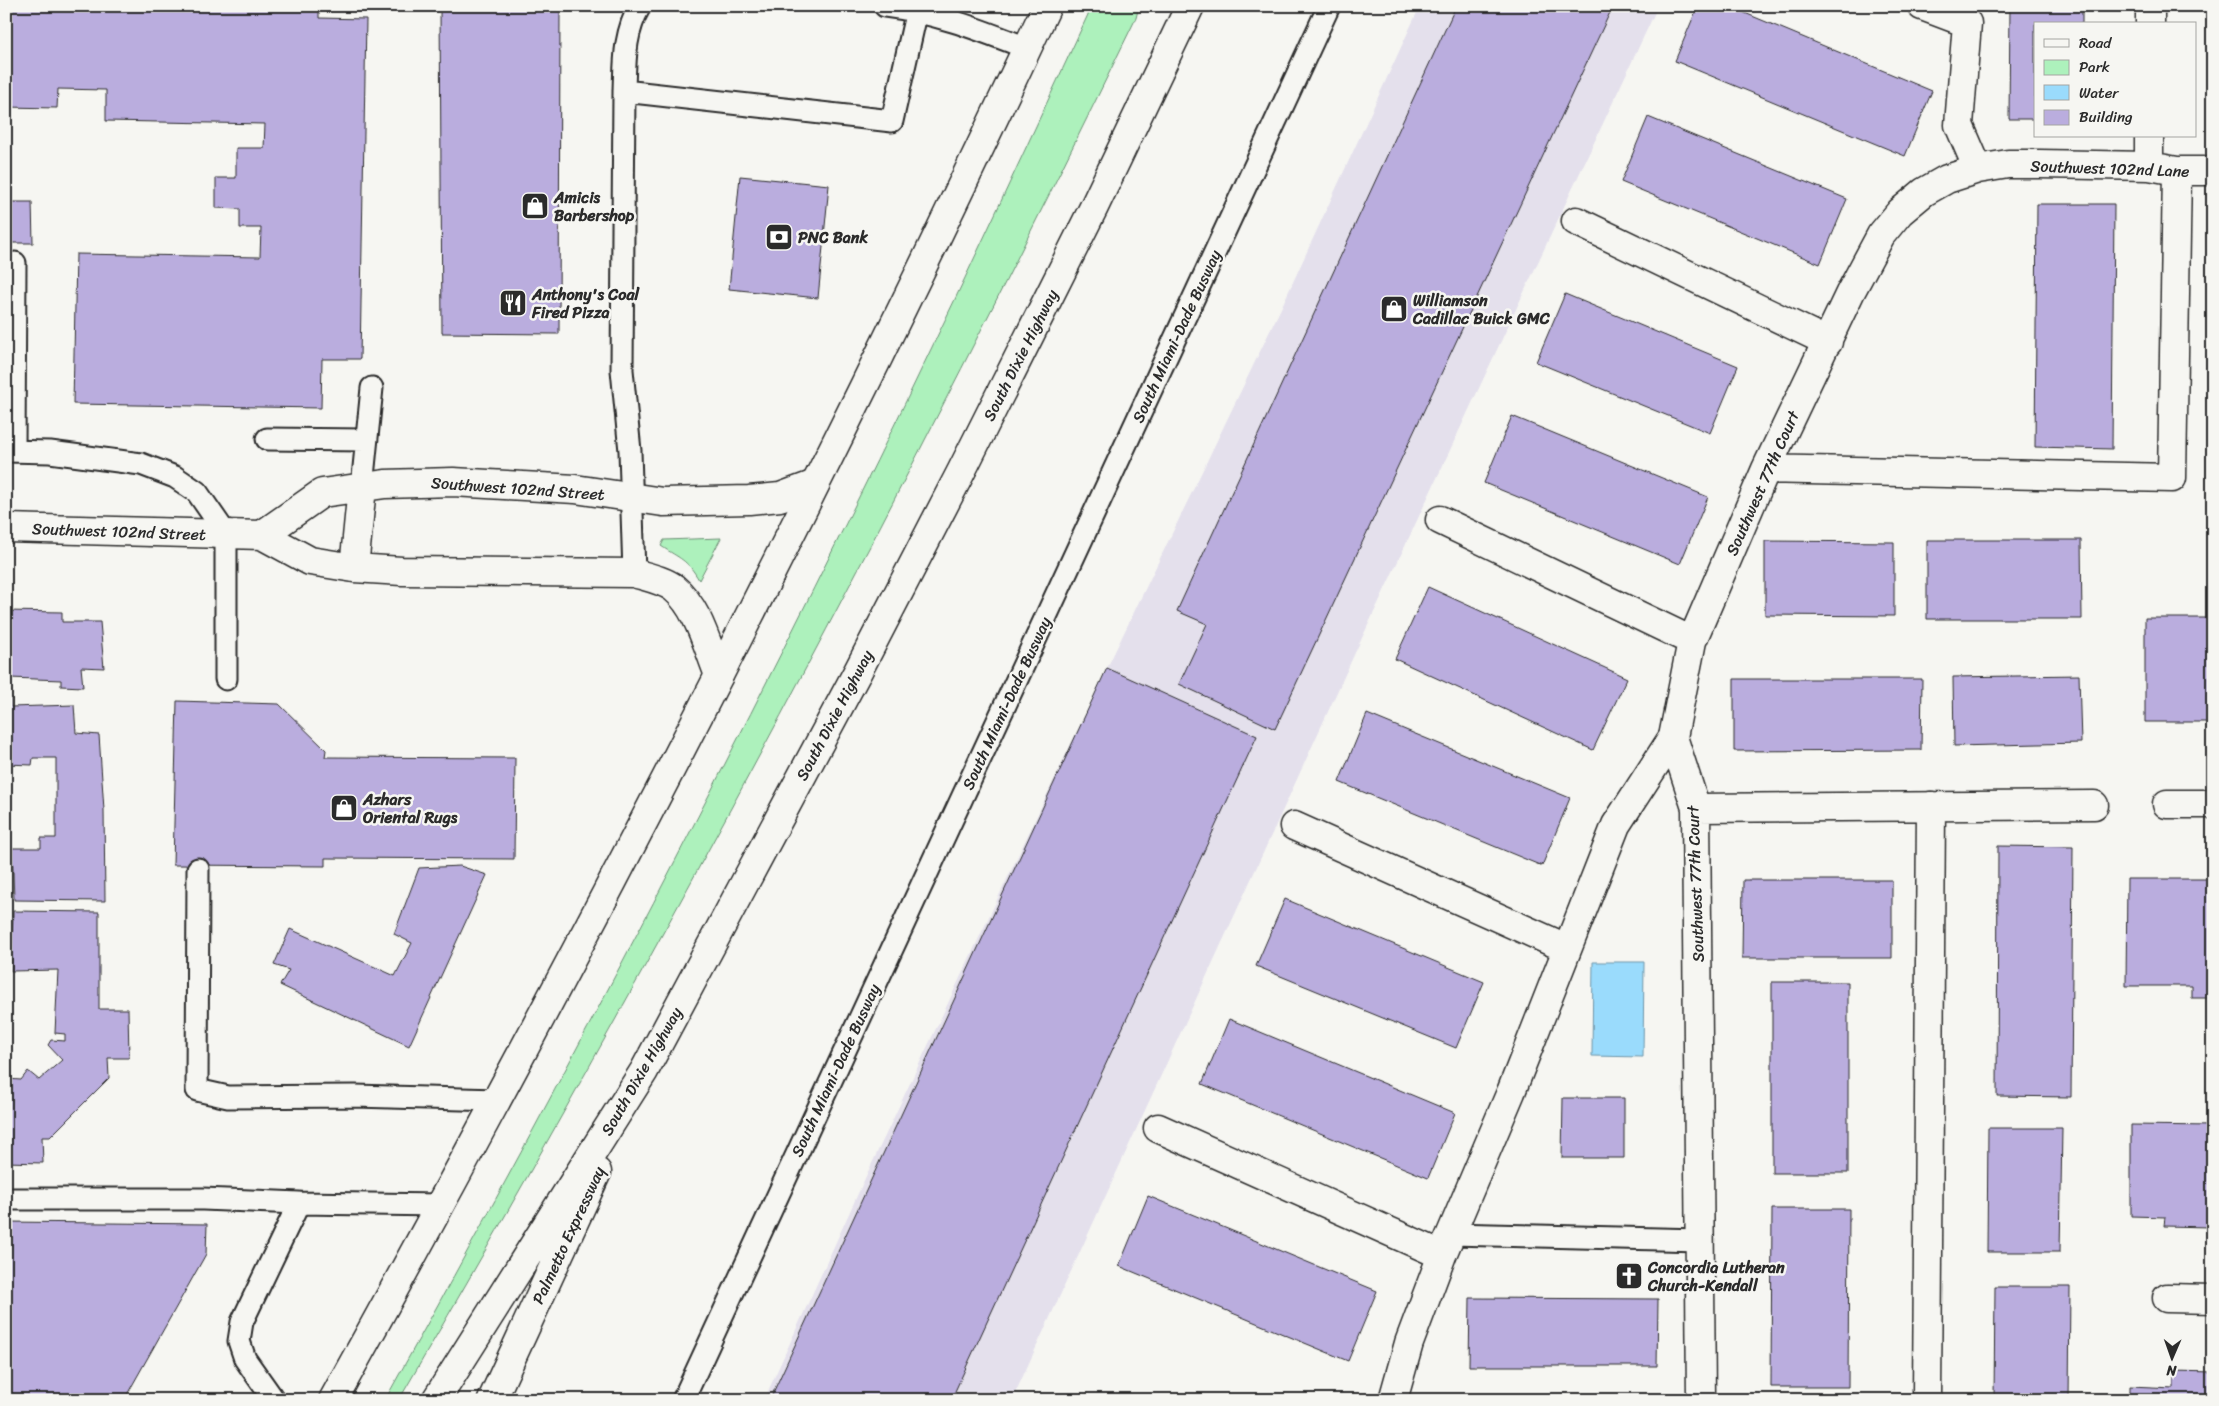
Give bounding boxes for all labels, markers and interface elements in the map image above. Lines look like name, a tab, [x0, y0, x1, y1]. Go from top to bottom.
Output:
legend	[2034, 22, 2196, 138]
text: Road	[2079, 30, 2112, 56]
text: Park	[2079, 54, 2110, 80]
text: Water	[2079, 80, 2119, 106]
text: Building	[2079, 104, 2133, 130]
street label: Southwest 102nd Lane	[2030, 151, 2190, 186]
place label: Amicis Barbershop	[553, 183, 635, 230]
shop icon: Amicis Barbershop	[520, 191, 550, 221]
bank icon: PNC Bank	[764, 222, 794, 252]
place label: PNC Bank	[798, 223, 868, 252]
street label: South Miami-Dade Busway	[1124, 244, 1230, 428]
place label: Anthony's Coal Fired Pizza	[531, 280, 640, 327]
street label: South Dixie Highway	[975, 283, 1067, 426]
place label: Williamson Cadillac Buick GMC	[1412, 286, 1551, 333]
restaurant icon: Anthony's Coal Fired Pizza	[498, 288, 528, 318]
shop icon: Williamson Cadillac Buick GMC	[1379, 294, 1409, 324]
street label: Southwest 77th Court	[1717, 405, 1808, 561]
street label: Southwest 102nd Street	[430, 468, 606, 509]
street label: Southwest 102nd Street	[32, 514, 206, 549]
street label: South Miami-Dade Busway	[954, 611, 1060, 795]
street label: South Dixie Highway	[788, 644, 882, 786]
place label: Azhars Oriental Rugs	[362, 785, 458, 832]
shop icon: Azhars Oriental Rugs	[329, 793, 359, 823]
street label: Southwest 77th Court	[1678, 805, 1713, 963]
street label: South Miami-Dade Busway	[783, 978, 889, 1162]
street label: South Dixie Highway	[593, 1001, 691, 1141]
street label: Palmetto Expressway	[524, 1161, 614, 1309]
place label: Concordia Lutheran Church-Kendall	[1647, 1253, 1785, 1300]
church icon: Concordia Lutheran Church-Kendall	[1614, 1261, 1644, 1291]
north arrow	[2146, 1334, 2196, 1384]
text: N	[2166, 1358, 2178, 1383]

